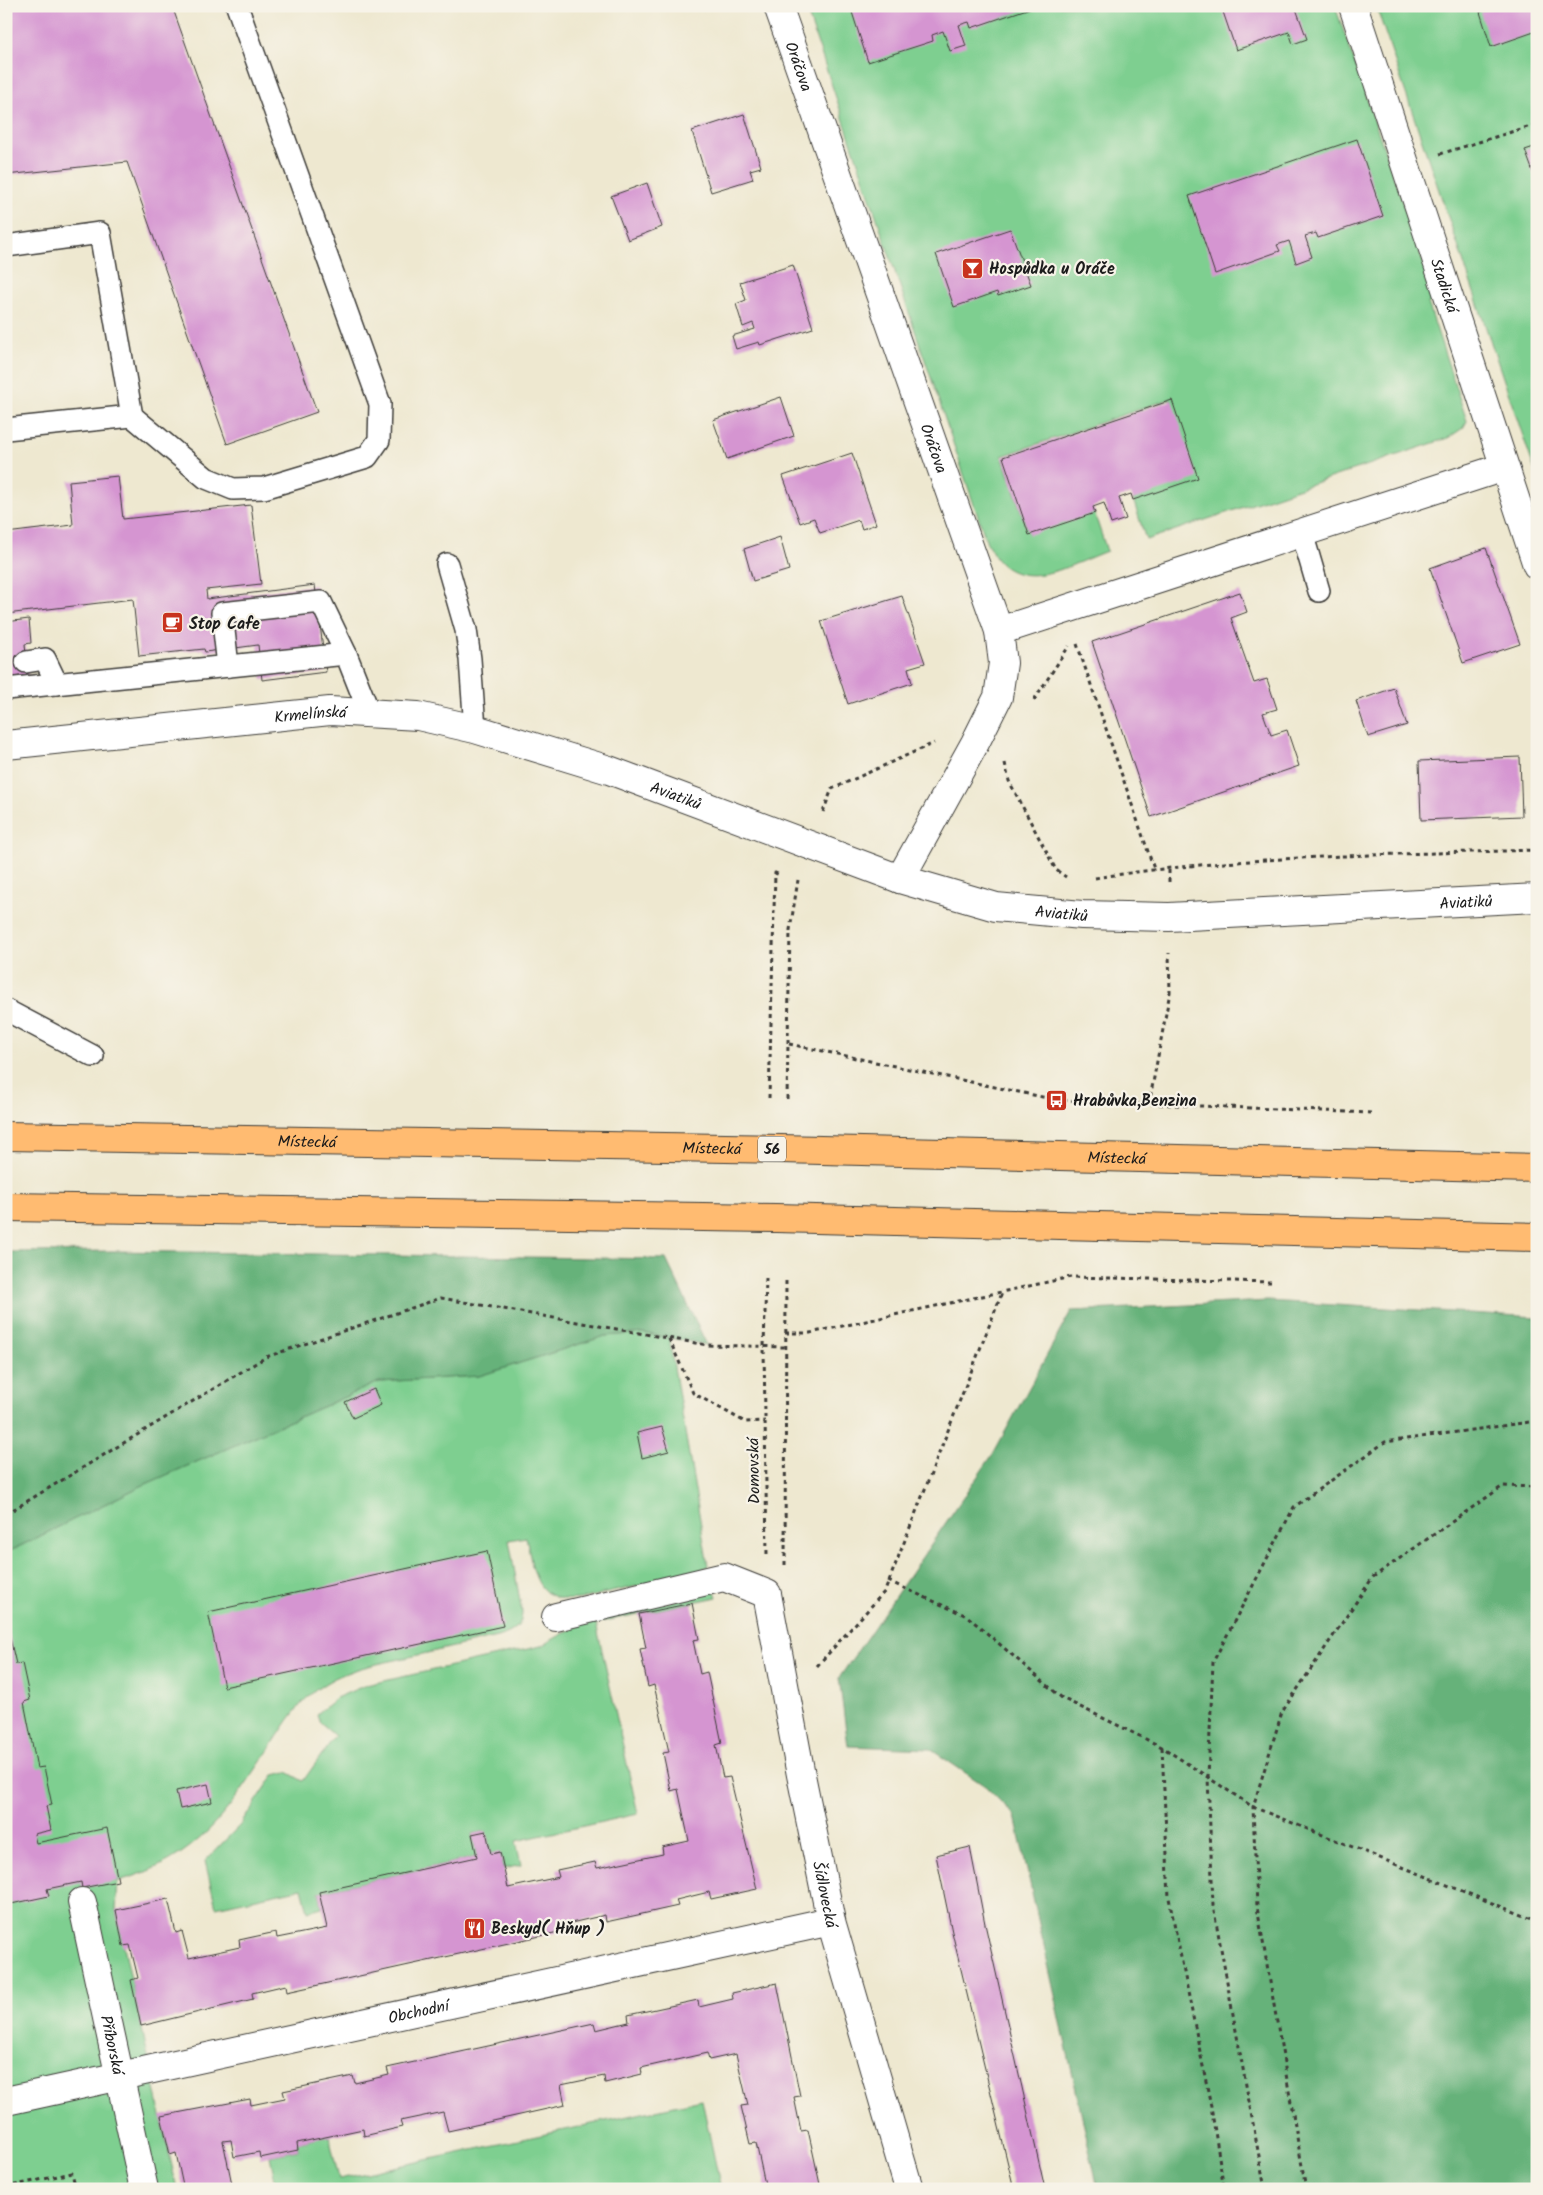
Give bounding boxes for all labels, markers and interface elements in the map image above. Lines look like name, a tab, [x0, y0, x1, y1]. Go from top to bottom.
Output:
street label: Oráčova	[778, 38, 818, 95]
street label: Stadická	[1423, 255, 1465, 318]
bar icon: Hospůdka u Oráče	[961, 256, 985, 280]
place label: Hospůdka u Oráče	[989, 257, 1115, 282]
street label: Oráčova	[913, 420, 953, 477]
cafe icon: Stop Cafe	[161, 611, 185, 635]
place label: Stop Cafe	[189, 612, 260, 637]
street label: Krmelínská	[273, 700, 349, 731]
street label: Aviatiků	[646, 775, 705, 818]
street label: Aviatiků	[1439, 889, 1493, 917]
street label: Aviatiků	[1034, 900, 1088, 929]
bus stop icon: Hrabůvka,Benzina	[1045, 1088, 1069, 1112]
place label: Hrabůvka,Benzina	[1073, 1089, 1197, 1114]
street label: Místecká	[277, 1130, 338, 1156]
street label: Místecká	[682, 1136, 743, 1162]
road number: 56	[758, 1136, 786, 1162]
street label: Místecká	[1087, 1146, 1148, 1172]
street label: Domovská	[741, 1436, 768, 1504]
street label: Šídlovecká	[805, 1859, 844, 1933]
restaurant icon: Beskyd( Hňup )	[463, 1916, 487, 1940]
place label: Beskyd( Hňup )	[491, 1917, 605, 1942]
street label: Obchodní	[386, 1993, 453, 2031]
street label: Příborská	[93, 2013, 130, 2079]

